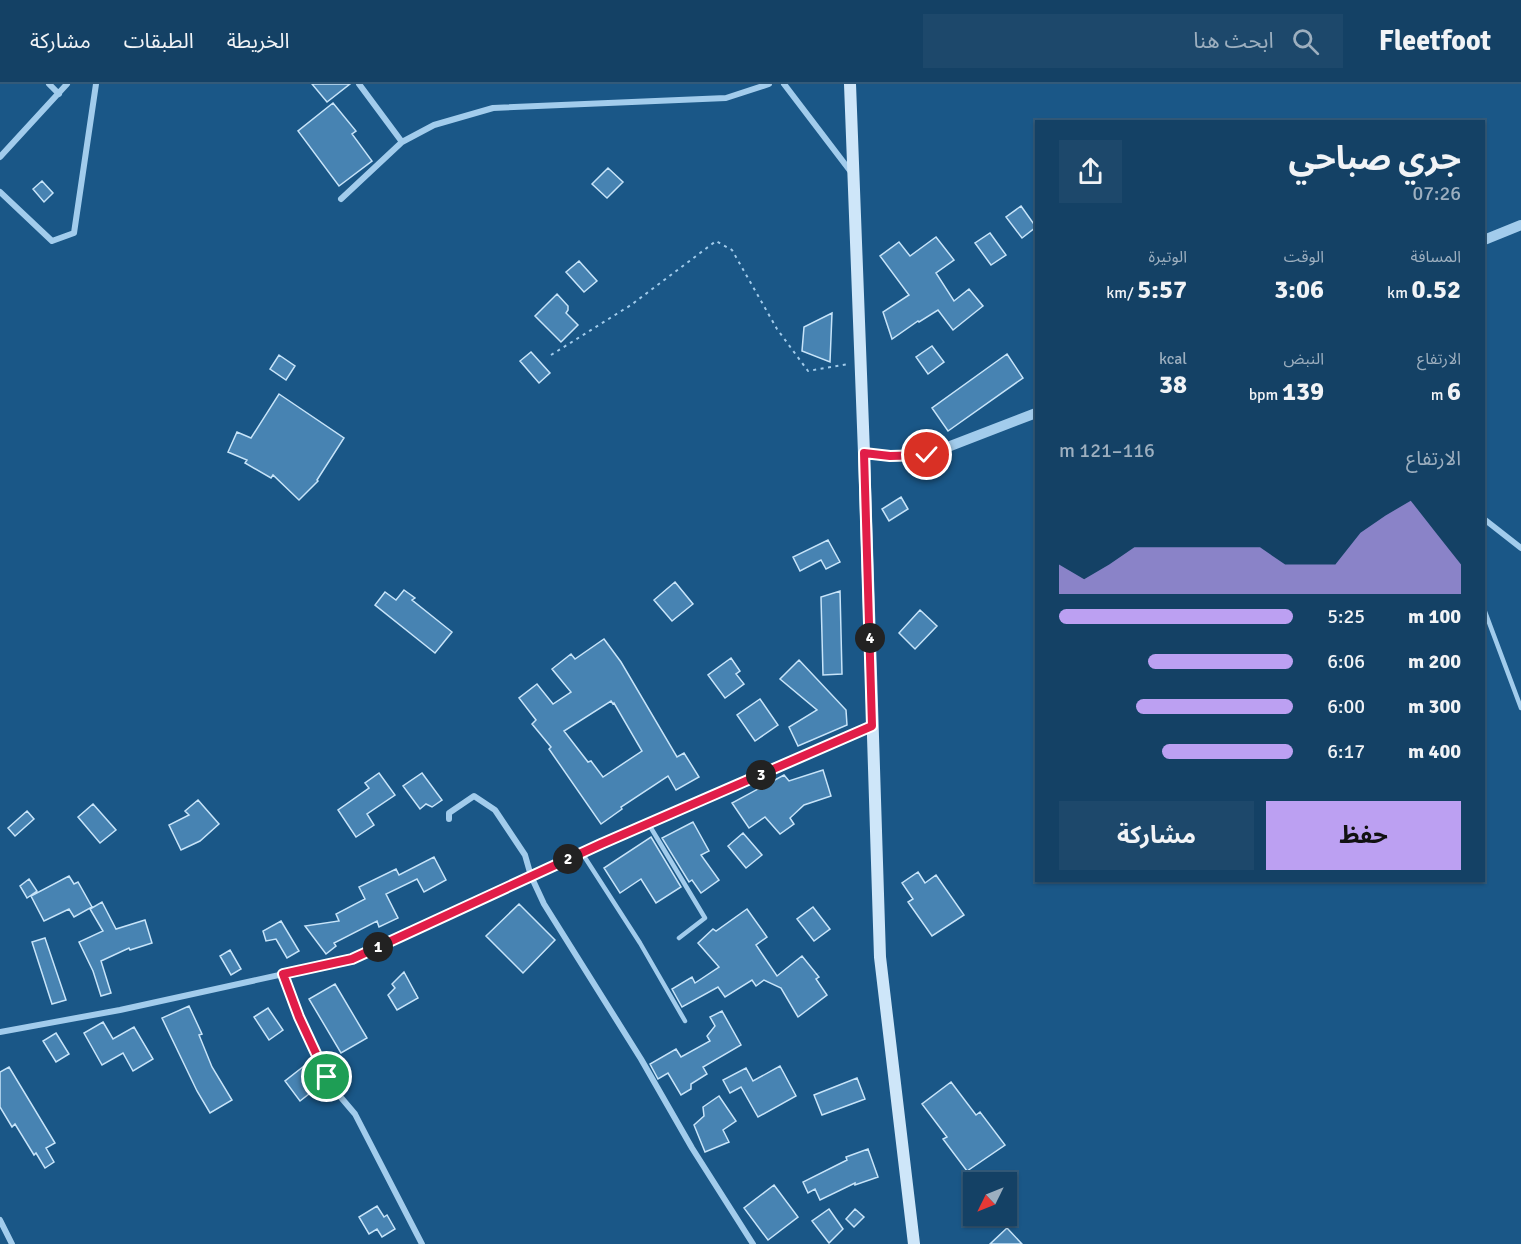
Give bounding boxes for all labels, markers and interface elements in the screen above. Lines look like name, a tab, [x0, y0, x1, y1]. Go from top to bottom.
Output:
search box	[923, 14, 1343, 68]
text: Fleetfoot	[1379, 24, 1491, 58]
icon: search	[1289, 25, 1322, 58]
text: ابحث هنا	[1193, 27, 1274, 54]
text: مشاركة	[30, 28, 91, 54]
text: الطبقات	[124, 28, 194, 54]
text: الخريطة	[227, 28, 290, 54]
text: جري صباحي	[1289, 138, 1461, 179]
button: share	[1059, 140, 1122, 203]
text: 07:26	[1412, 181, 1461, 206]
text: الوتيرة	[1149, 247, 1187, 267]
text: الوقت	[1284, 247, 1324, 267]
text: المسافة	[1411, 247, 1461, 267]
text: 5:57	[1137, 274, 1187, 306]
text: 3:06	[1274, 274, 1324, 306]
text: 0.52	[1411, 274, 1461, 306]
text: /km	[1106, 283, 1137, 303]
text: km	[1387, 283, 1411, 303]
text: kcal	[1159, 349, 1187, 369]
text: النبض	[1283, 349, 1324, 369]
text: الارتفاع	[1417, 349, 1461, 369]
text: 38	[1159, 369, 1187, 401]
text: 139	[1282, 376, 1324, 408]
text: 6	[1447, 376, 1461, 408]
text: bpm	[1249, 385, 1282, 405]
text: m	[1431, 385, 1447, 405]
pin	[901, 429, 952, 480]
icon: check	[910, 438, 943, 471]
text: 116–121 m	[1059, 438, 1155, 463]
text: الارتفاع	[1406, 446, 1461, 471]
text: 5:25	[1327, 604, 1365, 629]
text: 100 m	[1408, 604, 1461, 629]
pin: 4	[855, 623, 885, 653]
text: 4	[866, 628, 874, 648]
text: 6:06	[1327, 649, 1365, 674]
text: 200 m	[1408, 649, 1461, 674]
text: 6:00	[1327, 694, 1365, 719]
text: 300 m	[1408, 694, 1461, 719]
text: 6:17	[1327, 739, 1365, 764]
text: 400 m	[1408, 739, 1461, 764]
pin: 3	[746, 760, 776, 790]
text: 3	[757, 765, 765, 785]
button: مشاركة	[1059, 801, 1254, 870]
button: حفظ	[1266, 801, 1461, 870]
pin: 2	[553, 844, 583, 874]
text: 2	[564, 849, 572, 869]
pin: 1	[363, 932, 393, 962]
text: 1	[374, 937, 382, 957]
pin	[301, 1051, 352, 1102]
icon: arrive	[310, 1060, 343, 1093]
north arrow	[963, 1172, 1017, 1226]
map controls	[963, 1172, 1017, 1226]

